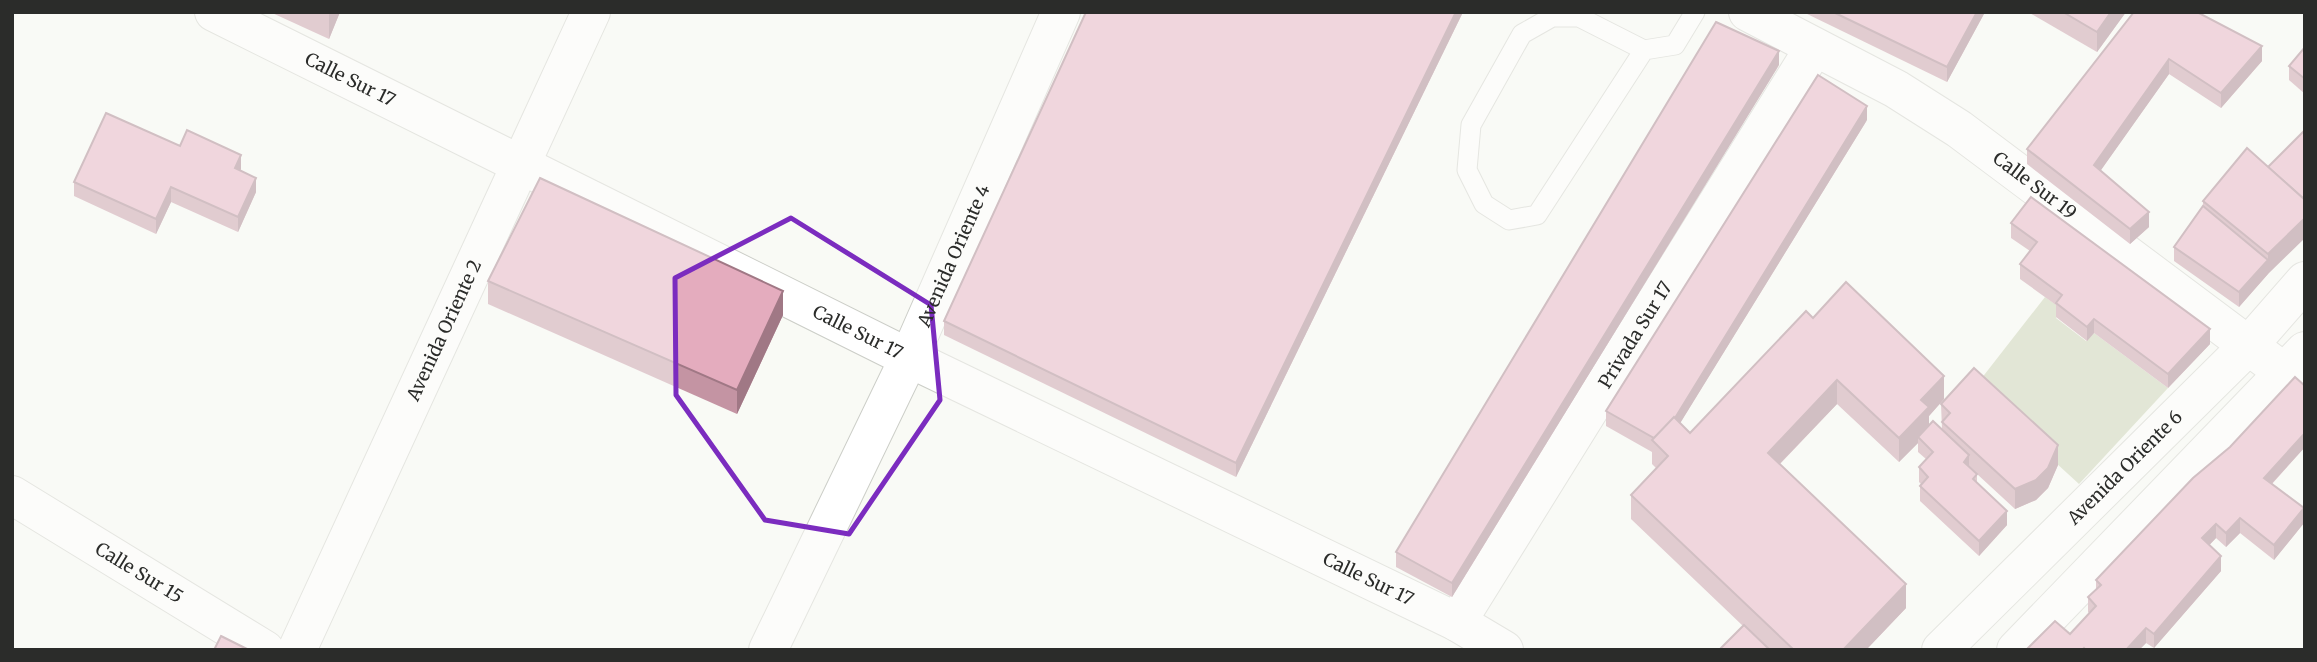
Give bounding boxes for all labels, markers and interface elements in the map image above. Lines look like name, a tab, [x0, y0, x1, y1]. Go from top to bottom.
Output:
street label: Calle Sur 17	[301, 47, 399, 111]
street label: Calle Sur 19	[1989, 146, 2081, 224]
street label: Avenida Oriente 4	[912, 181, 995, 331]
street label: Avenida Oriente 2	[401, 256, 486, 405]
street label: Privada Sur 17	[1593, 277, 1677, 392]
street label: Calle Sur 17	[809, 300, 907, 364]
street label: Avenida Oriente 6	[2062, 405, 2187, 530]
street label: Calle Sur 15	[91, 537, 187, 608]
street label: Calle Sur 17	[1319, 547, 1417, 610]

